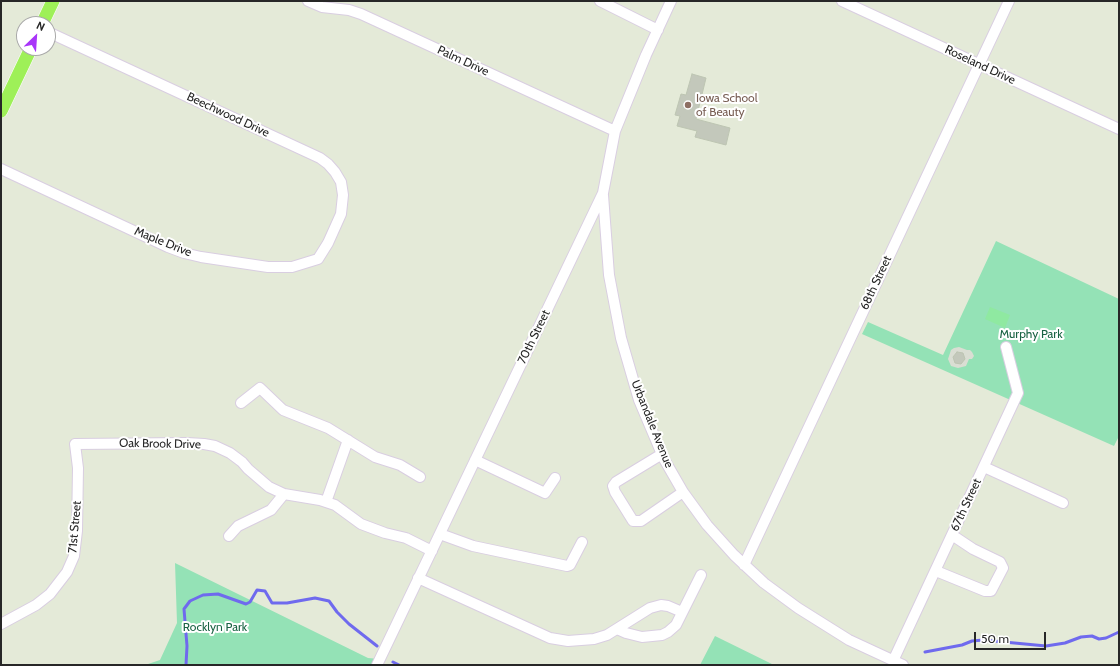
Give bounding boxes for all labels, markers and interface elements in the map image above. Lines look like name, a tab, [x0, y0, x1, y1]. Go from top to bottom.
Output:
north arrow	[16, 16, 56, 56]
text: N	[34, 18, 47, 34]
street label: Roseland Drive	[942, 42, 1018, 88]
street label: Palm Drive	[435, 43, 491, 79]
street label: Beechwood Drive	[184, 90, 272, 140]
place label: Iowa School of Beauty	[696, 91, 758, 119]
marker: Iowa School of Beauty	[683, 100, 693, 110]
street label: Maple Drive	[132, 224, 194, 260]
street label: 68th Street	[857, 254, 895, 312]
street label: 70th Street	[515, 308, 553, 366]
park label: Murphy Park	[999, 327, 1063, 341]
street label: Urbandale Avenue	[628, 378, 676, 470]
street label: Oak Brook Drive	[119, 436, 201, 452]
street label: 67th Street	[947, 476, 985, 534]
street label: 71st Street	[66, 500, 84, 554]
park label: Rocklyn Park	[183, 620, 247, 634]
scale bar	[976, 624, 1048, 650]
text: 50 m	[981, 631, 1009, 646]

